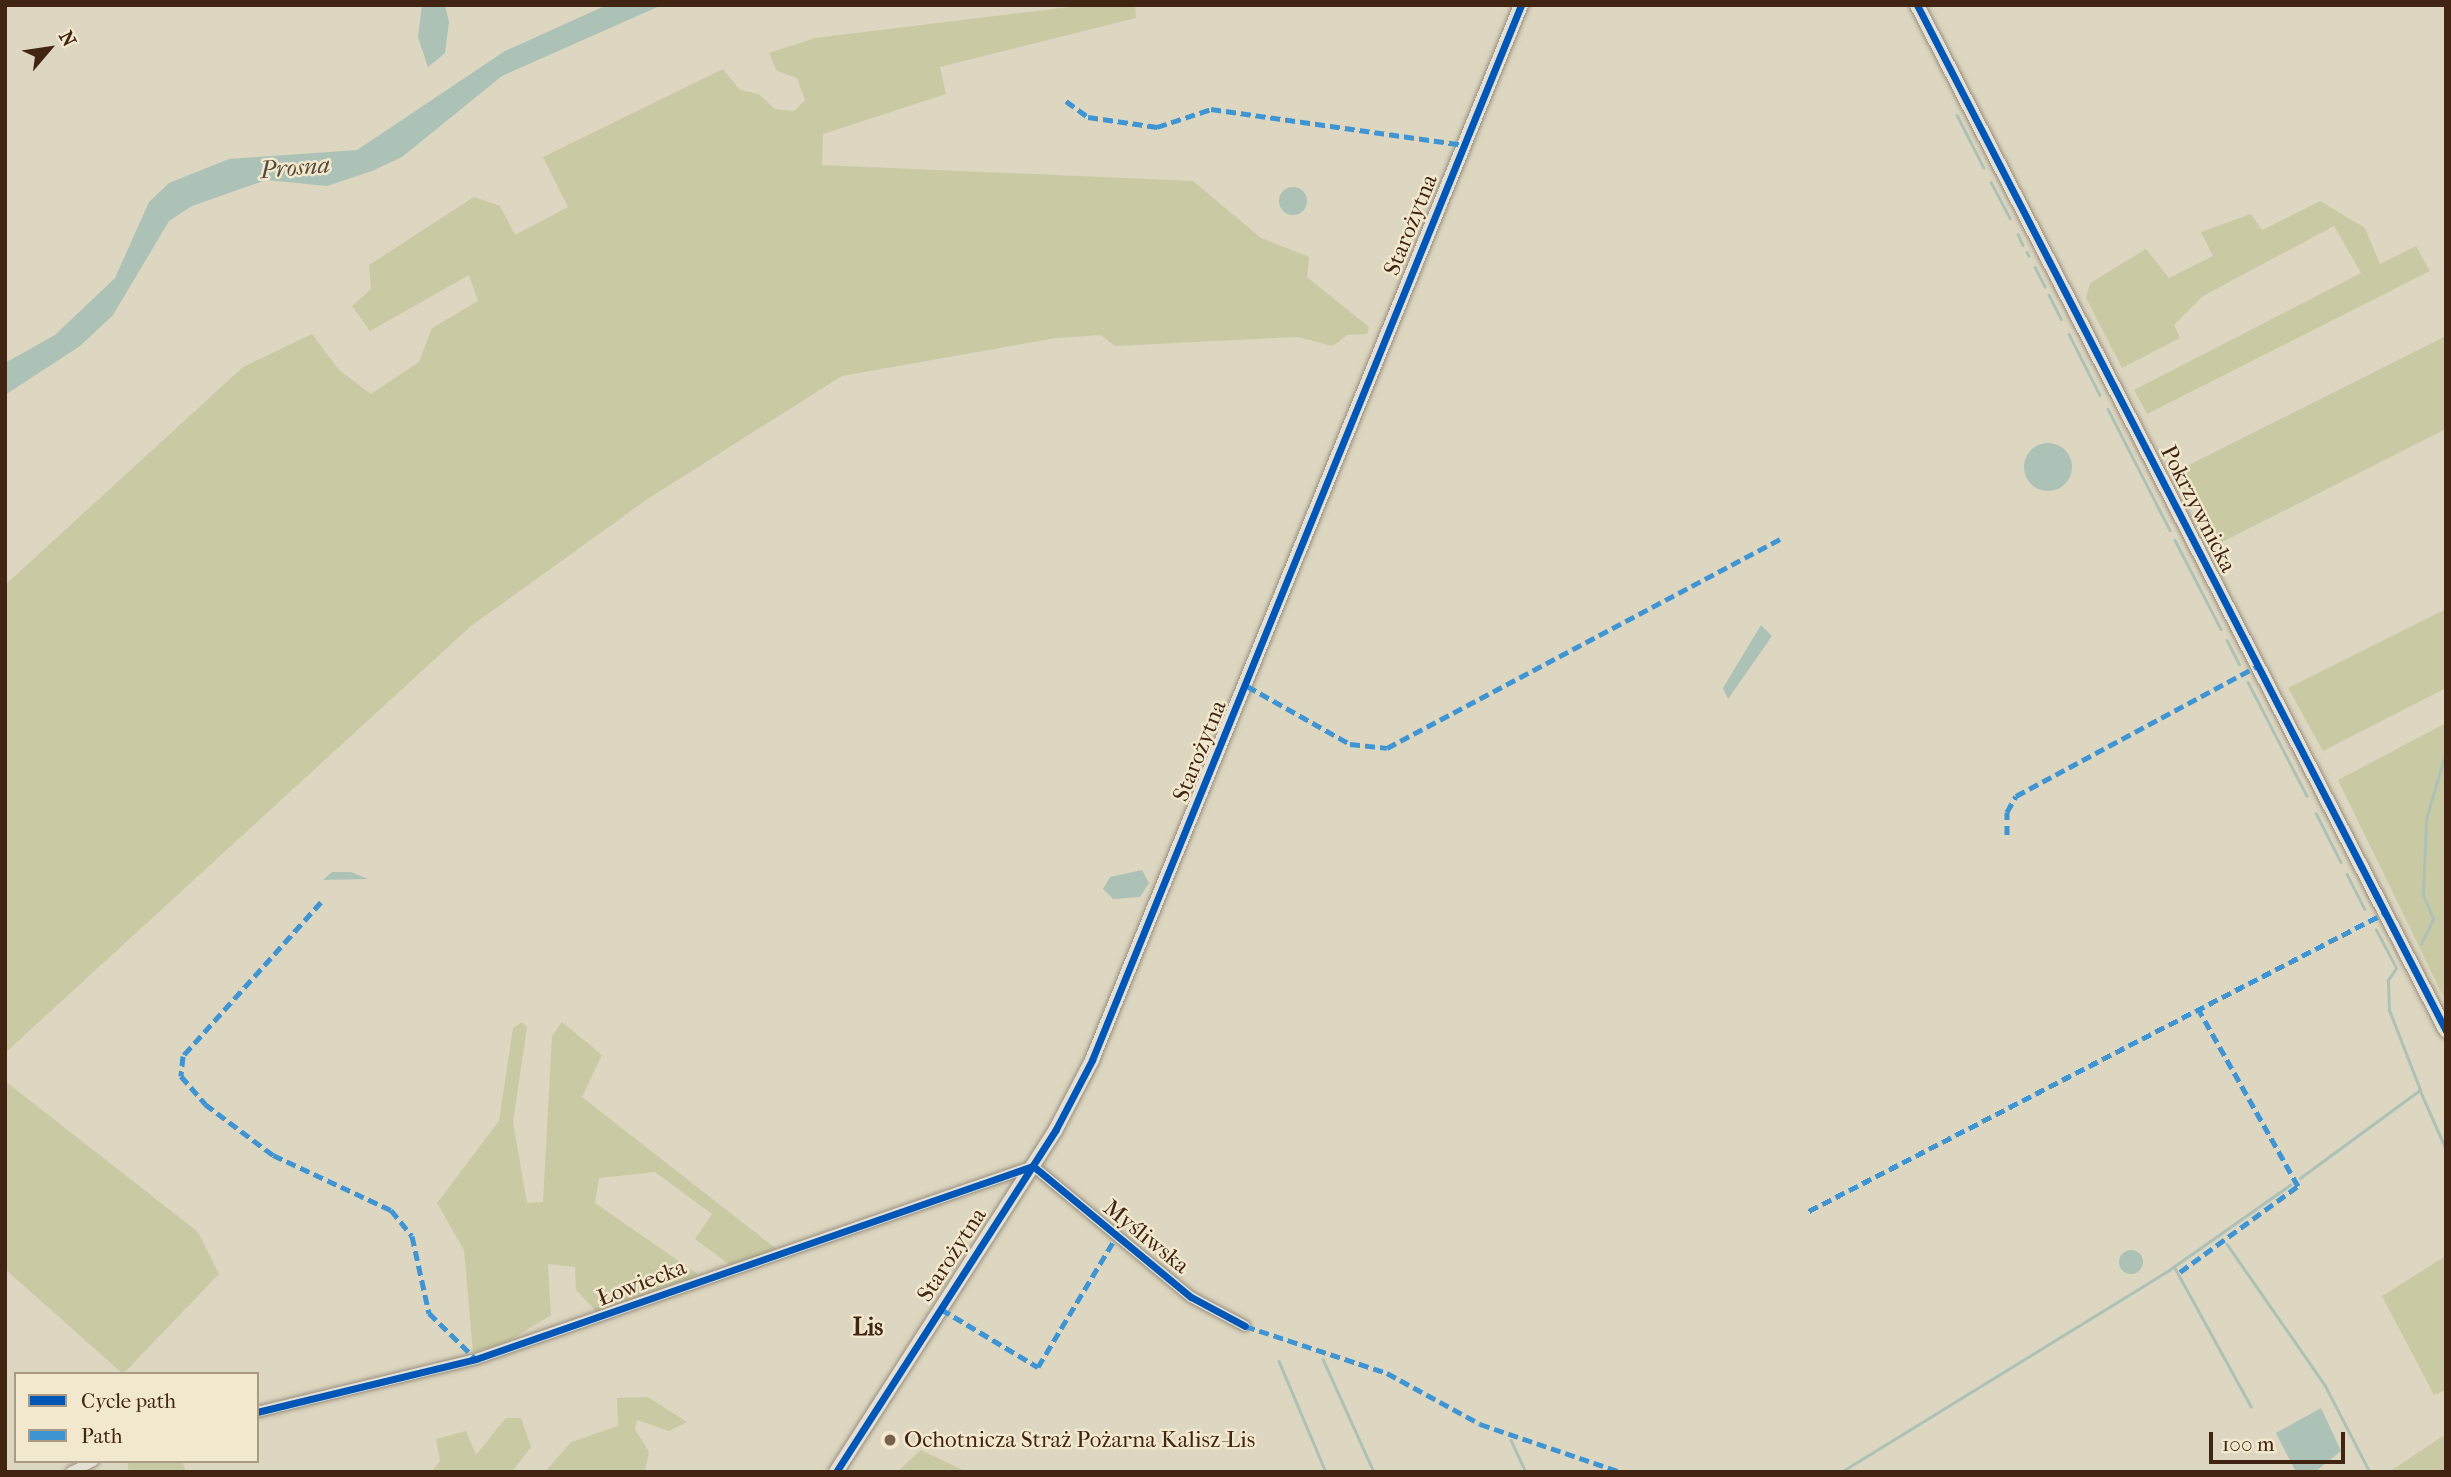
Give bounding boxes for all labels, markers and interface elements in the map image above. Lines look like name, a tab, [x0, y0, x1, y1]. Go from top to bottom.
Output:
north arrow	[14, 14, 84, 84]
text: N	[54, 27, 80, 50]
water label: Prosna	[259, 151, 331, 185]
street label: Starożytna	[1378, 170, 1444, 280]
street label: Pokrzywnicka	[2154, 441, 2242, 577]
street label: Starożytna	[1167, 696, 1233, 806]
street label: Myśliwska	[1098, 1194, 1194, 1280]
street label: Starożytna	[911, 1203, 993, 1307]
street label: Łowiecka	[594, 1253, 690, 1313]
district label: Lis	[853, 1314, 883, 1342]
legend	[14, 1372, 259, 1463]
text: Cycle path	[81, 1389, 176, 1413]
scale bar	[2213, 1418, 2350, 1462]
text: Path	[81, 1424, 122, 1448]
place label: Ochotnicza Straż Pożarna Kalisz-Lis	[904, 1426, 1255, 1454]
marker: Ochotnicza Straż Pożarna Kalisz-Lis	[882, 1432, 898, 1448]
text: 100 m	[2222, 1432, 2275, 1456]

